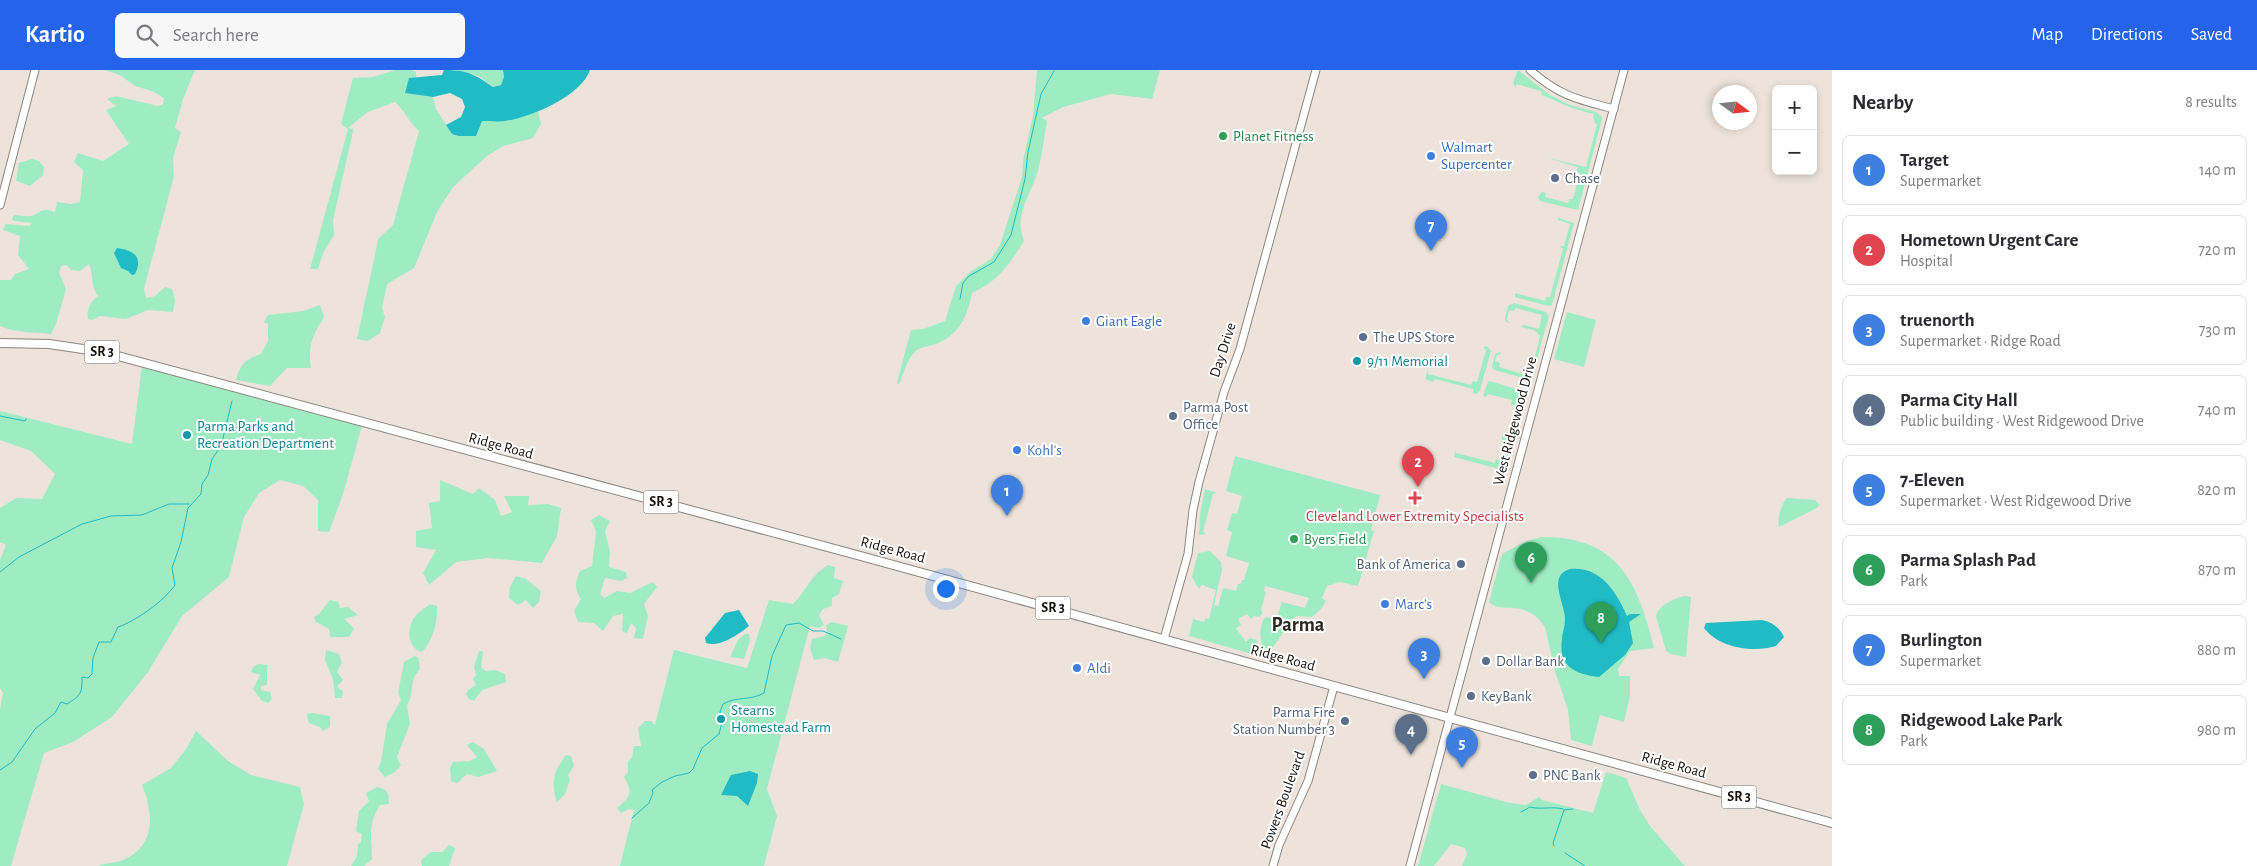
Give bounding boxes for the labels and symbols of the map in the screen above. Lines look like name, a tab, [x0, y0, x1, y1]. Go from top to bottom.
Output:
north arrow	[1712, 85, 1757, 130]
place label: Planet Fitness	[1233, 129, 1314, 144]
marker: Planet Fitness	[1217, 130, 1229, 142]
place label: Walmart Supercenter	[1441, 140, 1512, 172]
marker: Walmart Supercenter	[1425, 150, 1437, 162]
place label: Chase	[1565, 171, 1600, 186]
marker: Chase	[1549, 172, 1561, 184]
pin: 7	[1415, 210, 1447, 251]
place label: Giant Eagle	[1096, 314, 1162, 329]
marker: Giant Eagle	[1080, 315, 1092, 327]
street label: Day Drive	[1207, 321, 1239, 379]
place label: The UPS Store	[1373, 330, 1455, 345]
marker: The UPS Store	[1357, 331, 1369, 343]
road number: SR 3	[84, 340, 120, 364]
place label: 9/11 Memorial	[1367, 354, 1448, 369]
marker: 9/11 Memorial	[1351, 355, 1363, 367]
street label: West Ridgewood Drive	[1491, 355, 1539, 487]
place label: Parma Post Office	[1183, 400, 1249, 432]
marker: Parma Post Office	[1167, 410, 1179, 422]
place label: Parma Parks and Recreation Department	[197, 419, 334, 451]
marker: Parma Parks and Recreation Department	[181, 429, 193, 441]
street label: Ridge Road	[467, 430, 535, 462]
place label: Kohl's	[1027, 443, 1062, 458]
marker: Kohl's	[1011, 444, 1023, 456]
pin: 2	[1402, 446, 1434, 487]
pin: 1	[991, 475, 1023, 516]
road number: SR 3	[644, 491, 678, 514]
marker: Cleveland Lower Extremity Specialists	[1408, 491, 1422, 505]
place label: Cleveland Lower Extremity Specialists	[1306, 509, 1524, 524]
place label: Byers Field	[1304, 532, 1367, 547]
marker: Byers Field	[1288, 533, 1300, 545]
street label: Ridge Road	[859, 534, 927, 566]
pin: 6	[1515, 542, 1547, 583]
place label: Bank of America	[1357, 557, 1451, 572]
marker: Bank of America	[1455, 558, 1467, 570]
your location	[933, 576, 959, 602]
road number: SR 3	[1036, 596, 1070, 620]
place label: Marc's	[1395, 597, 1432, 612]
marker: Marc's	[1379, 598, 1391, 610]
pin: 8	[1585, 602, 1617, 643]
district label: Parma	[1272, 615, 1325, 635]
pin: 3	[1408, 638, 1440, 679]
street label: Ridge Road	[1249, 642, 1317, 674]
place label: Dollar Bank	[1496, 654, 1564, 669]
marker: Dollar Bank	[1480, 655, 1492, 667]
place label: Aldi	[1087, 661, 1111, 676]
marker: Aldi	[1071, 662, 1083, 674]
place label: KeyBank	[1481, 689, 1532, 704]
marker: KeyBank	[1465, 690, 1477, 702]
place label: Stearns Homestead Farm	[731, 703, 831, 735]
place label: Parma Fire Station Number 3	[1233, 705, 1335, 737]
marker: Stearns Homestead Farm	[715, 713, 727, 725]
pin: 4	[1395, 714, 1427, 755]
marker: Parma Fire Station Number 3	[1339, 715, 1351, 727]
pin: 5	[1446, 727, 1478, 768]
street label: Powers Boulevard	[1258, 749, 1308, 851]
street label: Ridge Road	[1640, 749, 1708, 781]
place label: PNC Bank	[1543, 768, 1601, 783]
marker: PNC Bank	[1527, 769, 1539, 781]
road number: SR 3	[1722, 786, 1756, 809]

